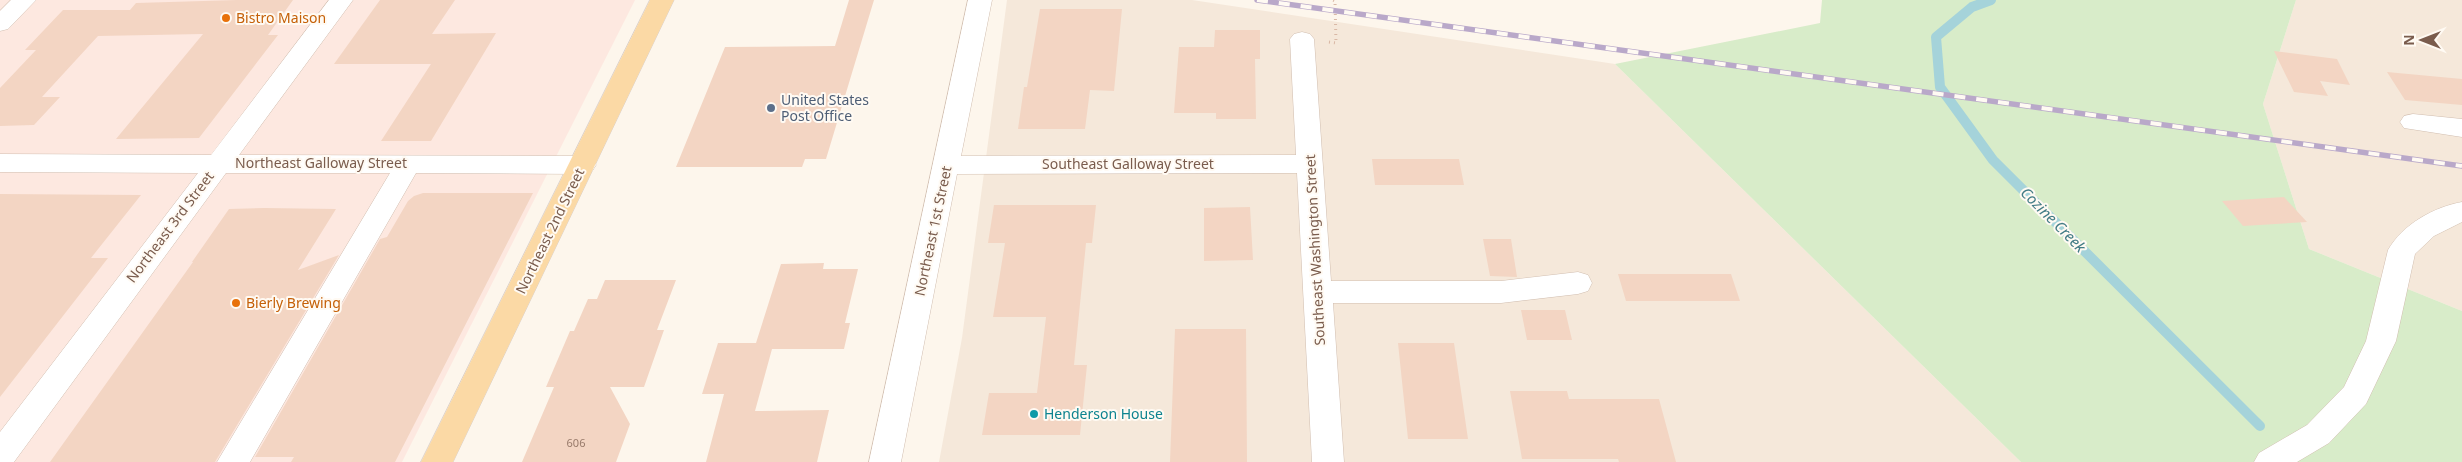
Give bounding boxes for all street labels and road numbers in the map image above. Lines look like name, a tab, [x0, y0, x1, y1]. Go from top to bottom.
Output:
street label: Northeast Galloway Street	[235, 153, 407, 172]
street label: Southeast Galloway Street	[1042, 154, 1214, 173]
street label: Southeast Washington Street	[1300, 154, 1329, 346]
street label: Northeast 1st Street	[909, 164, 956, 298]
street label: Northeast 2nd Street	[511, 165, 588, 297]
street label: Northeast 3rd Street	[122, 167, 218, 286]

